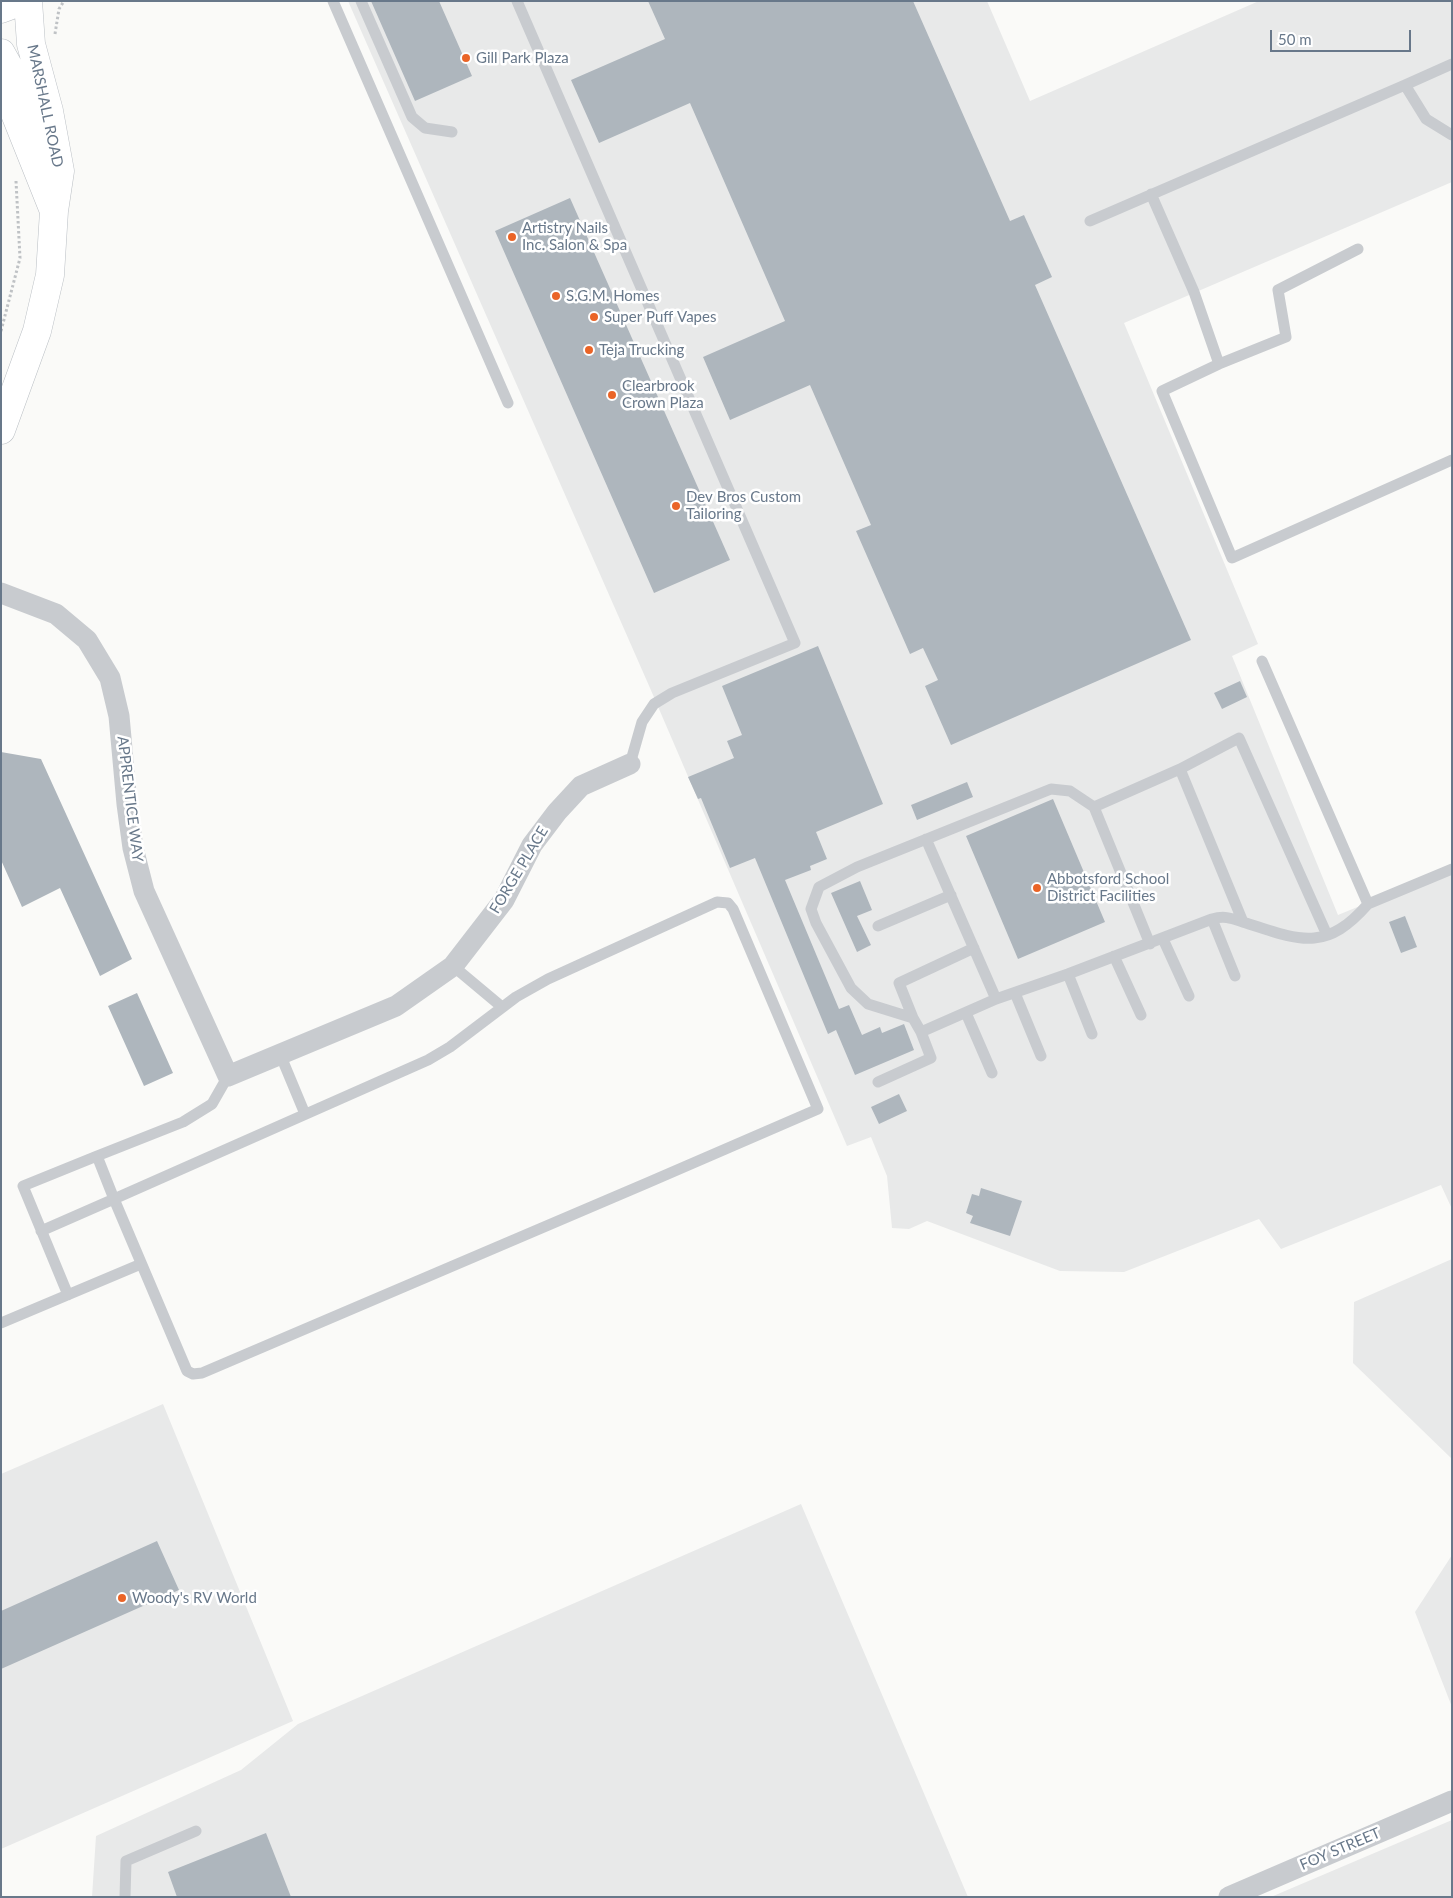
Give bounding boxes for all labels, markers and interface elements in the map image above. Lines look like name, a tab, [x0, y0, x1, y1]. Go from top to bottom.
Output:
scale bar	[1273, 20, 1414, 52]
text: 50 m	[1278, 30, 1312, 48]
street label: MARSHALL ROAD	[23, 43, 67, 169]
place label: Gill Park Plaza	[476, 49, 569, 67]
marker: Gill Park Plaza	[460, 52, 472, 64]
place label: Artistry Nails Inc. Salon & Spa	[522, 219, 627, 254]
marker: Artistry Nails Inc. Salon & Spa	[506, 231, 518, 243]
place label: S.G.M. Homes	[566, 287, 660, 305]
marker: S.G.M. Homes	[550, 290, 562, 302]
place label: Super Puff Vapes	[604, 308, 716, 326]
marker: Super Puff Vapes	[588, 311, 600, 323]
place label: Teja Trucking	[599, 341, 684, 359]
marker: Teja Trucking	[583, 344, 595, 356]
place label: Clearbrook Crown Plaza	[622, 377, 704, 412]
marker: Clearbrook Crown Plaza	[606, 389, 618, 401]
place label: Dev Bros Custom Tailoring	[686, 488, 801, 523]
marker: Dev Bros Custom Tailoring	[670, 500, 682, 512]
street label: APPRENTICE WAY	[113, 735, 147, 863]
street label: FORGE PLACE	[486, 823, 552, 917]
place label: Abbotsford School District Facilities	[1047, 870, 1169, 905]
marker: Abbotsford School District Facilities	[1031, 882, 1043, 894]
place label: Woody's RV World	[132, 1589, 257, 1607]
marker: Woody's RV World	[116, 1592, 128, 1604]
street label: FOY STREET	[1297, 1824, 1383, 1874]

